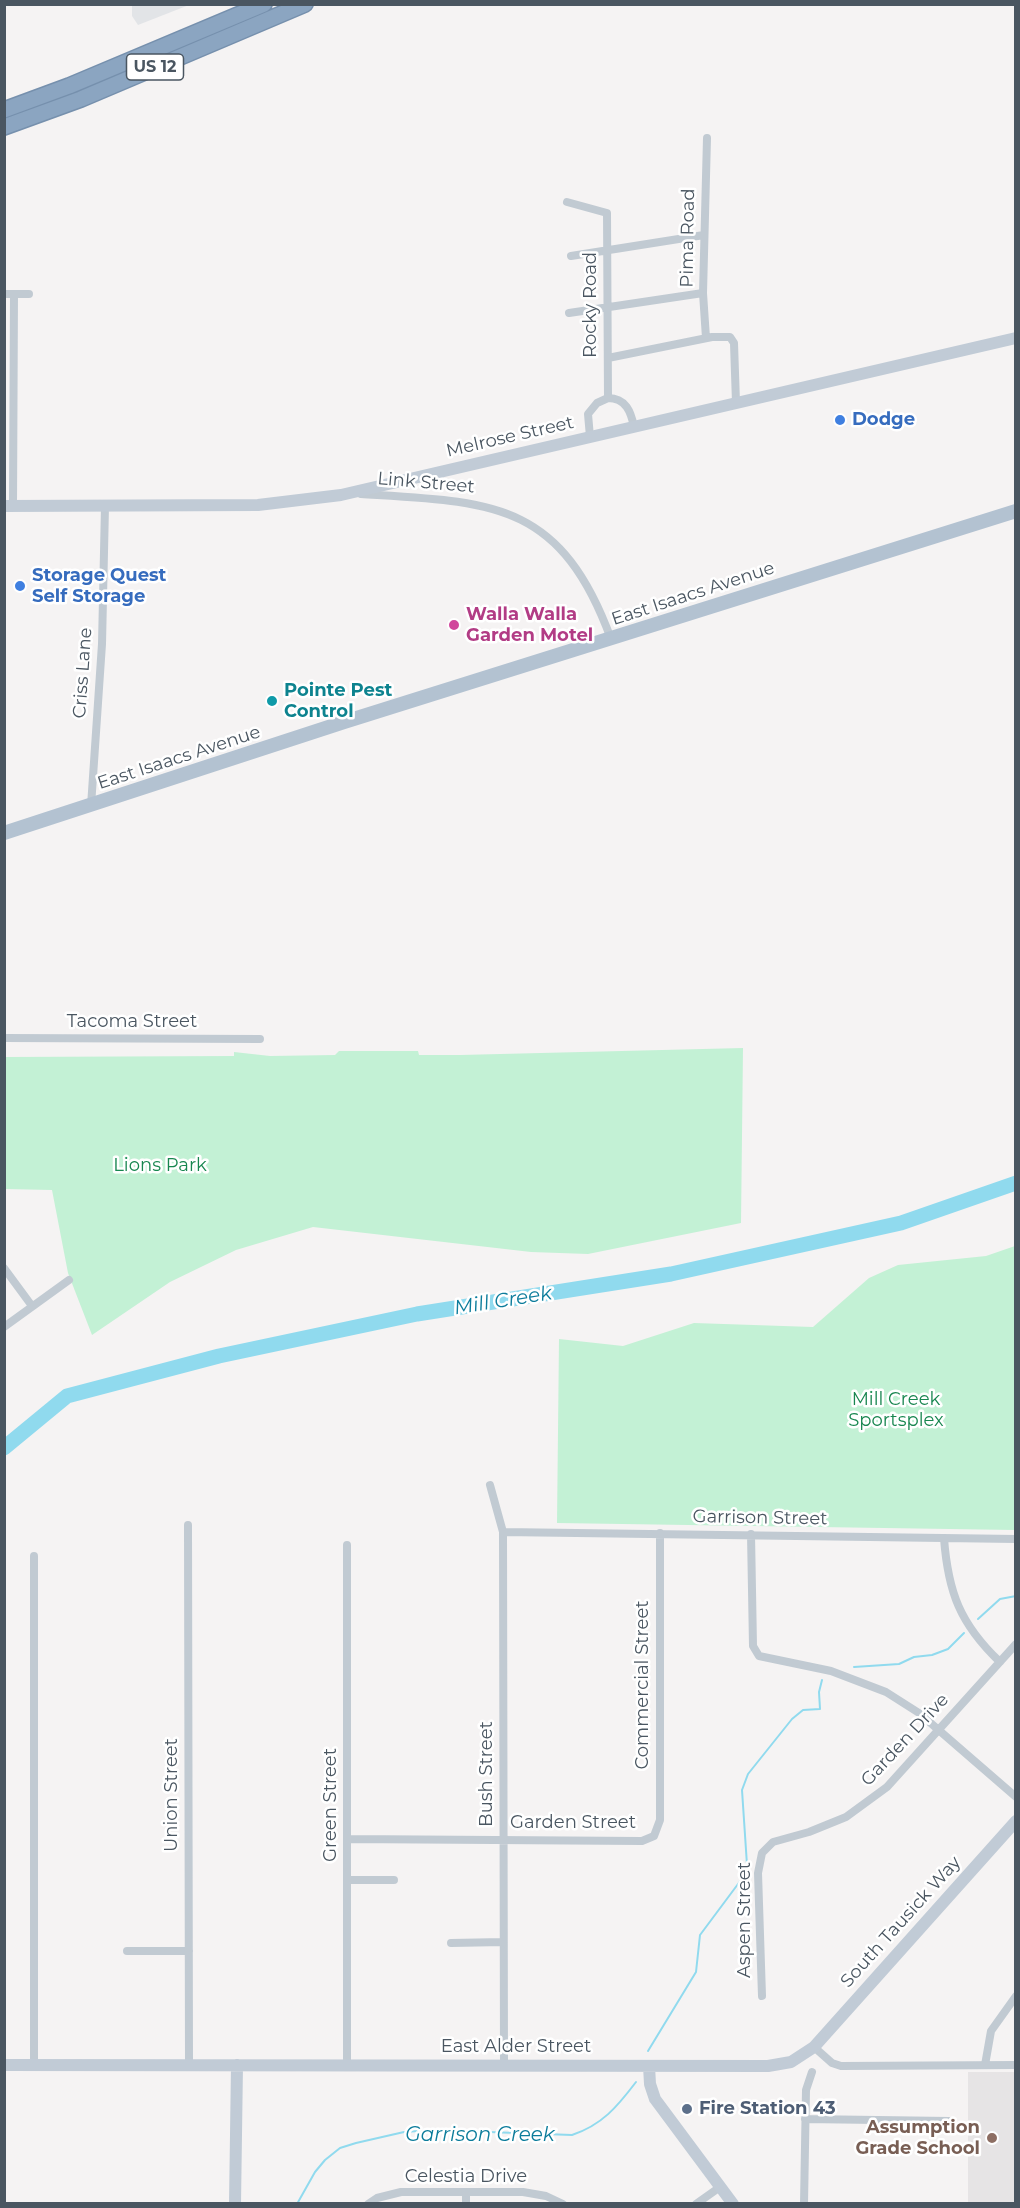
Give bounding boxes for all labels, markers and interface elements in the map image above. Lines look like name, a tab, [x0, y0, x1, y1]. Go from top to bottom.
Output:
road number: US 12	[126, 54, 184, 80]
street label: Pima Road	[676, 188, 700, 288]
street label: Rocky Road	[580, 252, 602, 358]
place label: Dodge	[852, 409, 915, 431]
street label: Melrose Street	[444, 412, 576, 462]
marker: Dodge	[833, 413, 847, 427]
street label: Link Street	[376, 468, 476, 498]
street label: East Isaacs Avenue	[609, 557, 777, 631]
place label: Storage Quest Self Storage	[32, 565, 166, 608]
marker: Storage Quest Self Storage	[13, 579, 27, 593]
place label: Walla Walla Garden Motel	[466, 604, 593, 646]
marker: Walla Walla Garden Motel	[447, 618, 461, 632]
street label: Criss Lane	[69, 627, 97, 719]
place label: Pointe Pest Control	[284, 680, 392, 722]
marker: Pointe Pest Control	[265, 694, 279, 708]
street label: East Isaacs Avenue	[95, 721, 263, 795]
street label: Tacoma Street	[67, 1011, 197, 1033]
park label: Lions Park	[113, 1155, 207, 1177]
water label: Mill Creek	[452, 1281, 554, 1321]
park label: Mill Creek Sportsplex	[848, 1389, 944, 1432]
street label: Garrison Street	[692, 1506, 828, 1530]
street label: Commercial Street	[632, 1600, 654, 1770]
street label: Garden Drive	[857, 1689, 953, 1791]
street label: Bush Street	[476, 1721, 498, 1827]
street label: Union Street	[161, 1738, 183, 1852]
street label: Green Street	[320, 1748, 342, 1862]
street label: Garden Street	[510, 1812, 636, 1834]
street label: South Tausick Way	[836, 1852, 966, 1992]
street label: Aspen Street	[734, 1862, 756, 1978]
street label: East Alder Street	[441, 2036, 591, 2058]
place label: Fire Station 43	[699, 2098, 836, 2120]
marker: Fire Station 43	[680, 2102, 694, 2116]
place label: Assumption Grade School	[855, 2117, 980, 2160]
water label: Garrison Creek	[405, 2123, 555, 2147]
marker: Assumption Grade School	[985, 2131, 999, 2145]
street label: Celestia Drive	[405, 2166, 527, 2188]

